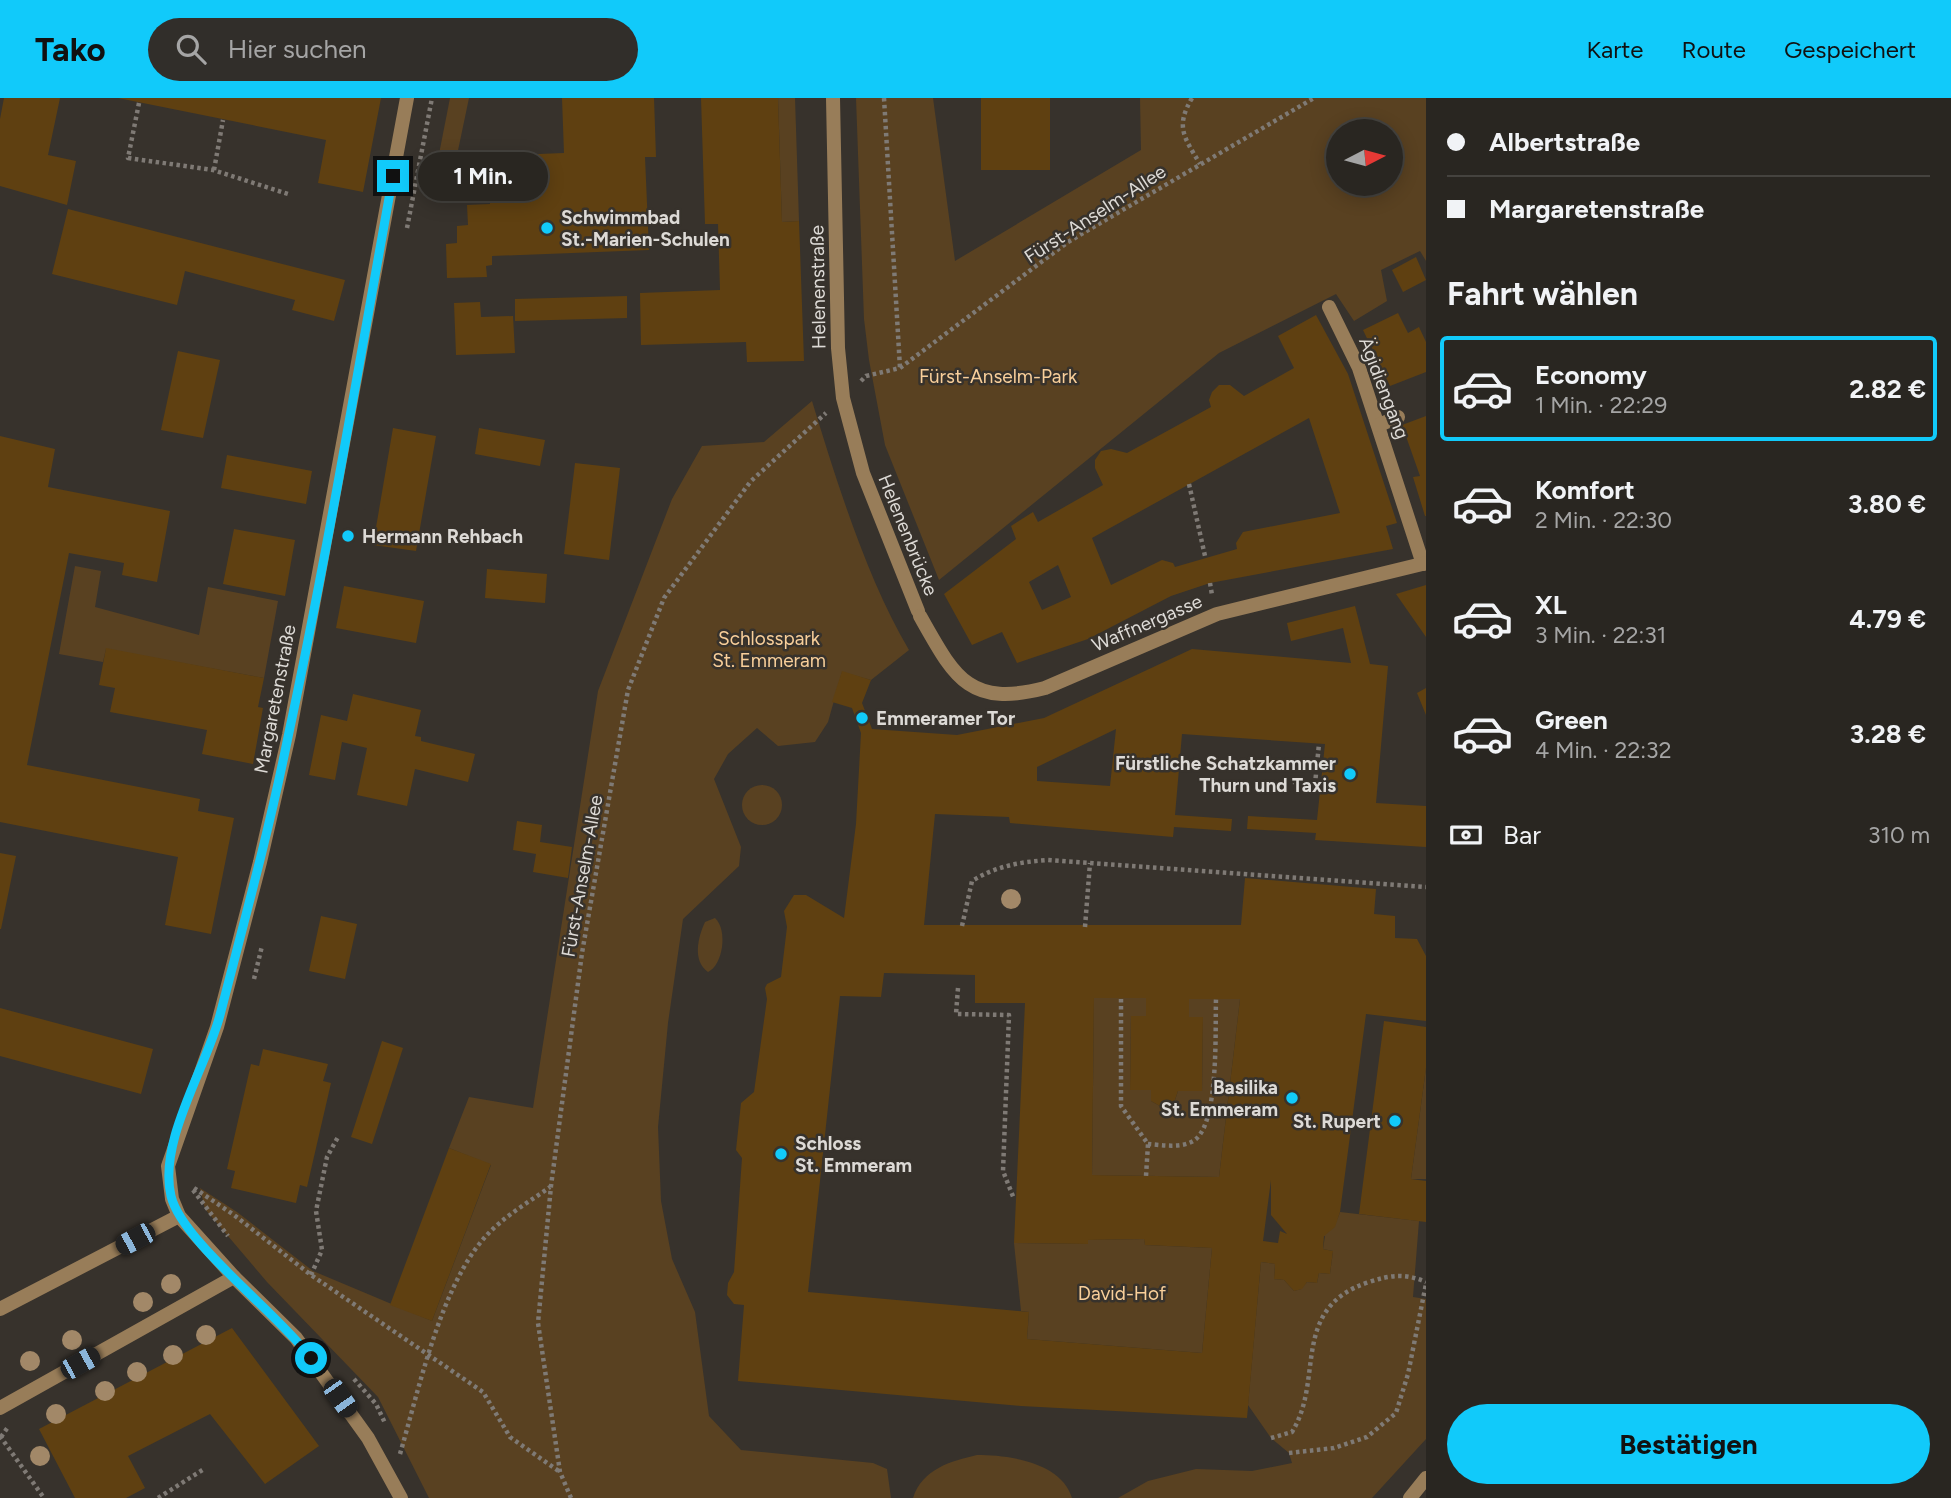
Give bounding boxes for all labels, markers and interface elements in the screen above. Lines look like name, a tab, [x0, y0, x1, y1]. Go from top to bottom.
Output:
search box	[148, 18, 638, 81]
text: Tako	[35, 30, 106, 69]
icon: search	[172, 30, 210, 68]
text: Hier suchen	[228, 33, 367, 65]
text: Karte	[1587, 35, 1643, 64]
text: Route	[1681, 35, 1746, 64]
text: Gespeichert	[1784, 35, 1916, 64]
north arrow	[1326, 119, 1404, 196]
map controls	[1326, 119, 1403, 196]
text: Albertstraße	[1489, 126, 1640, 158]
callout: 1 Min.	[418, 152, 547, 200]
route end	[377, 160, 409, 192]
street label: Fürst-Anselm-Allee	[1020, 160, 1170, 268]
text: 1 Min.	[453, 162, 513, 190]
text: Margaretenstraße	[1489, 193, 1704, 225]
place label: Schwimmbad St.-Marien-Schulen	[561, 206, 730, 251]
marker: Schwimmbad St.-Marien-Schulen	[539, 220, 555, 236]
street label: Helenenstraße	[805, 225, 831, 349]
text: Fahrt wählen	[1447, 275, 1638, 313]
street label: Ägidiengang	[1354, 334, 1414, 442]
icon: car	[1451, 357, 1514, 420]
text: Economy	[1535, 359, 1647, 391]
park label: Fürst-Anselm-Park	[919, 365, 1078, 388]
text: 2.82 €	[1849, 373, 1926, 405]
text: 1 Min. · 22:29	[1535, 391, 1667, 419]
street label: Helenenbrücke	[873, 471, 943, 599]
icon: car	[1451, 472, 1514, 535]
text: Komfort	[1535, 474, 1635, 506]
text: 3.80 €	[1848, 488, 1926, 520]
text: 2 Min. · 22:30	[1535, 506, 1672, 534]
place label: Hermann Rehbach	[362, 525, 523, 548]
marker: Hermann Rehbach	[340, 528, 356, 544]
icon: car	[1451, 587, 1514, 650]
street label: Waffnergasse	[1088, 589, 1206, 657]
text: XL	[1535, 589, 1567, 621]
text: 4.79 €	[1849, 603, 1926, 635]
text: 3 Min. · 22:31	[1535, 621, 1666, 649]
street label: Margaretenstraße	[249, 623, 301, 775]
park label: Schlosspark St. Emmeram	[712, 627, 826, 672]
icon: car	[1451, 702, 1514, 765]
text: Green	[1535, 704, 1608, 736]
place label: Emmeramer Tor	[876, 707, 1015, 730]
marker: Emmeramer Tor	[854, 710, 870, 726]
text: 3.28 €	[1850, 718, 1926, 750]
text: 4 Min. · 22:32	[1535, 736, 1671, 764]
place label: Fürstliche Schatzkammer Thurn und Taxis	[1115, 752, 1336, 797]
marker: Fürstliche Schatzkammer Thurn und Taxis	[1342, 766, 1358, 782]
street label: Fürst-Anselm-Allee	[556, 793, 608, 959]
icon: cash	[1447, 816, 1485, 854]
text: Bar	[1503, 819, 1541, 851]
text: 310 m	[1868, 821, 1930, 849]
place label: Basilika St. Emmeram	[1161, 1076, 1278, 1121]
marker: Basilika St. Emmeram	[1284, 1090, 1300, 1106]
place label: St. Rupert	[1293, 1110, 1381, 1133]
marker: St. Rupert	[1387, 1113, 1403, 1129]
place label: Schloss St. Emmeram	[795, 1132, 912, 1177]
marker: Schloss St. Emmeram	[773, 1146, 789, 1162]
car	[112, 1220, 159, 1258]
park label: David-Hof	[1078, 1282, 1166, 1305]
route start	[295, 1342, 327, 1374]
car	[57, 1344, 104, 1382]
car	[320, 1375, 361, 1421]
button: Bestätigen	[1447, 1404, 1930, 1484]

